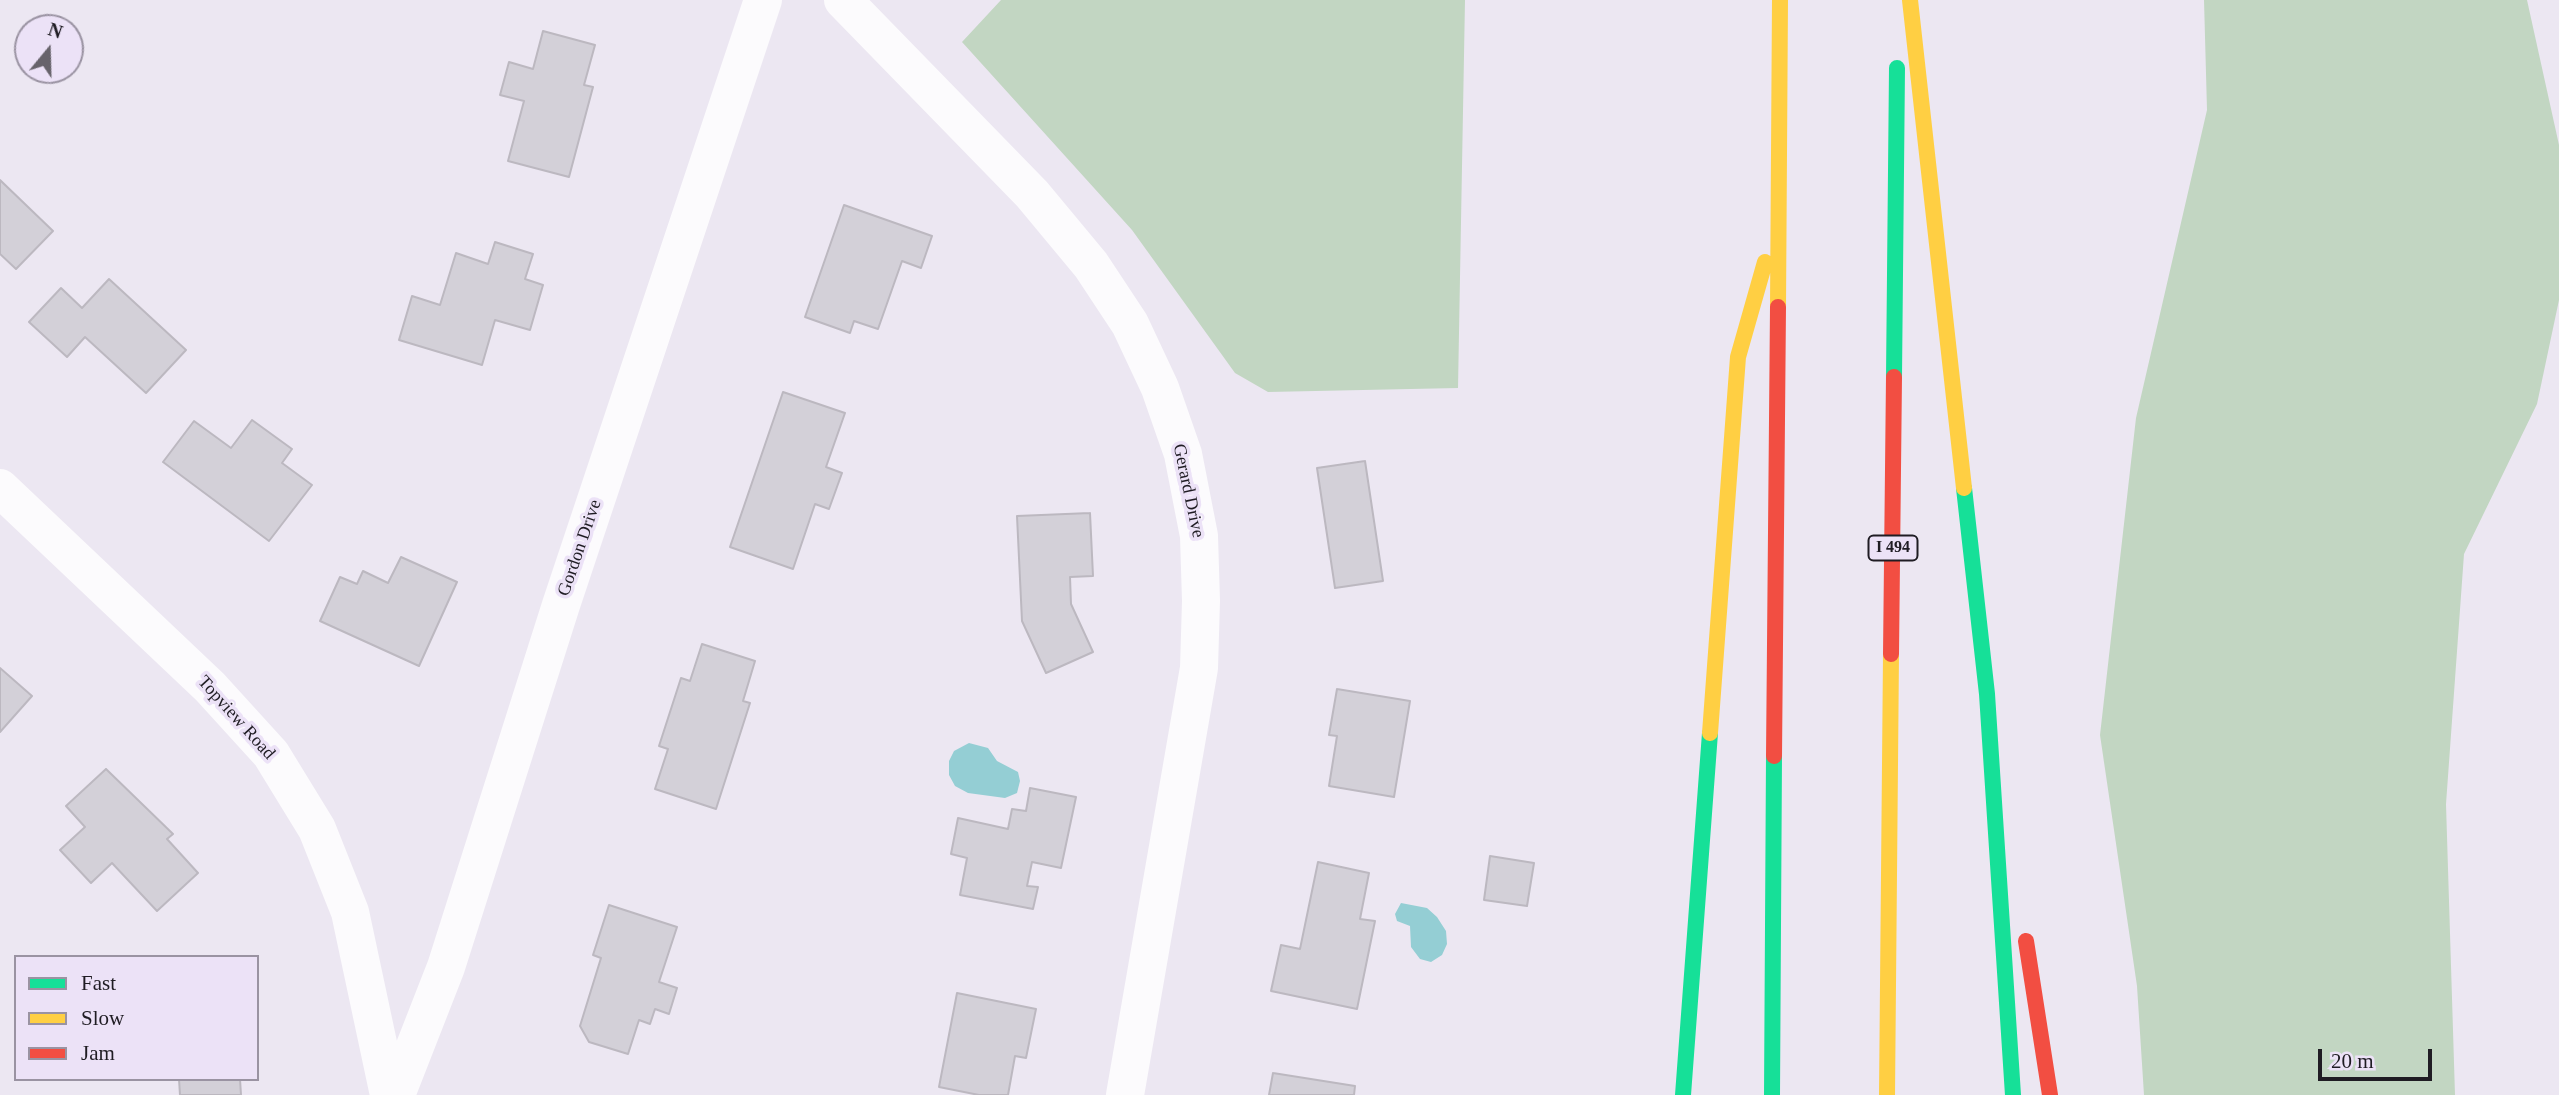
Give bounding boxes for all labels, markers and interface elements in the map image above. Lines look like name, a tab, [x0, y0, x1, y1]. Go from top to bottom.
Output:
north arrow	[14, 14, 84, 84]
text: N	[45, 18, 65, 43]
street label: Gerard Drive	[1168, 442, 1208, 540]
street label: Gordon Drive	[553, 497, 607, 599]
road number: I 494	[1868, 536, 1918, 561]
street label: Topview Road	[193, 672, 279, 764]
legend	[14, 955, 259, 1081]
text: Fast	[81, 971, 116, 995]
text: Slow	[81, 1006, 124, 1030]
scale bar	[2321, 1036, 2435, 1080]
text: Jam	[81, 1041, 115, 1065]
text: 20 m	[2331, 1049, 2374, 1073]

